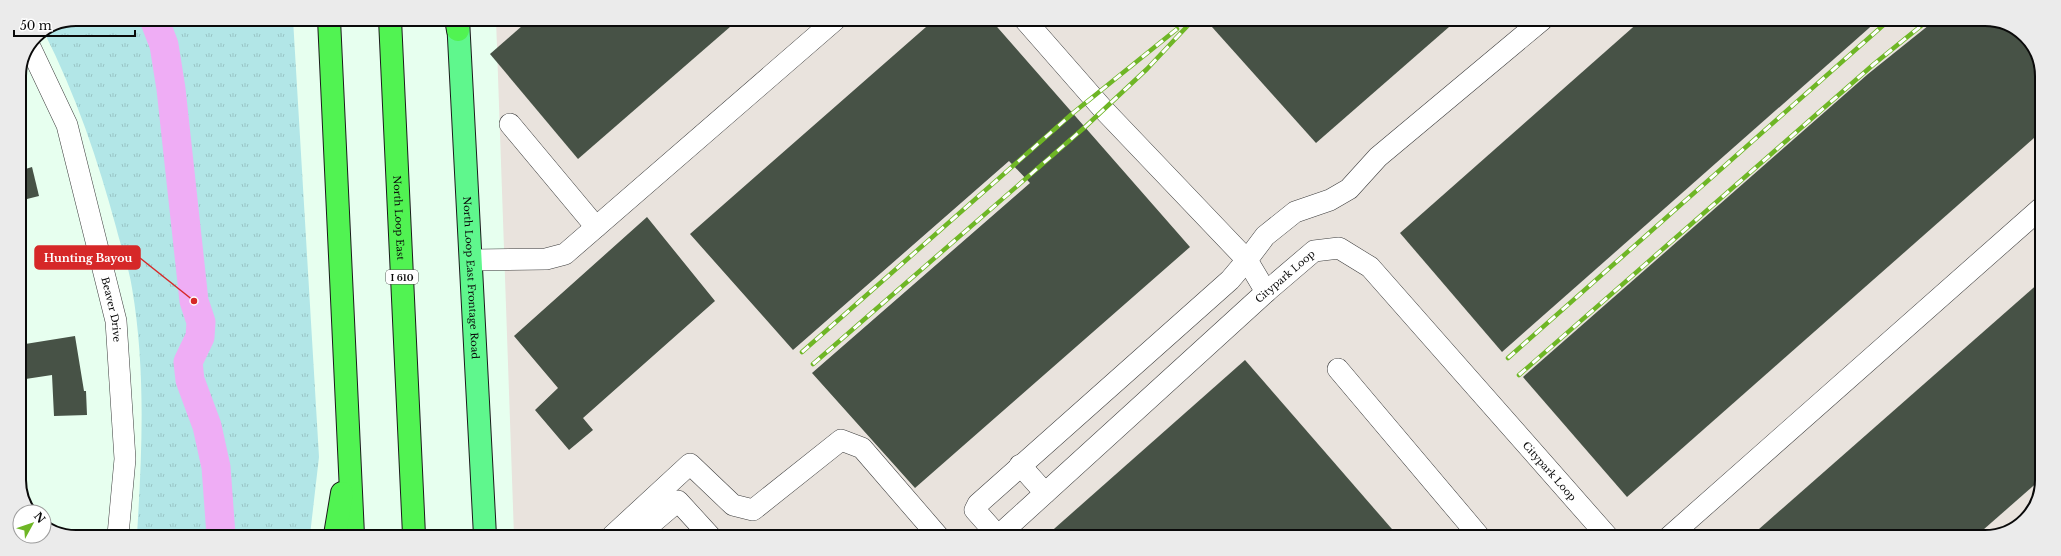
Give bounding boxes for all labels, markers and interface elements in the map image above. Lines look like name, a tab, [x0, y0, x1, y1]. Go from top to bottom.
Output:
scale bar	[14, 12, 135, 38]
text: 50 m	[20, 18, 52, 33]
street label: North Loop East	[391, 175, 408, 261]
street label: North Loop East Frontage Road	[461, 196, 482, 360]
callout: Hunting Bayou	[35, 246, 140, 269]
street label: Citypark Loop	[1252, 247, 1318, 305]
text: Hunting Bayou	[44, 251, 132, 265]
road number: I 610	[386, 270, 418, 284]
street label: Beaver Drive	[99, 275, 124, 343]
street label: Citypark Loop	[1520, 439, 1580, 503]
north arrow	[12, 504, 52, 544]
text: N	[31, 509, 49, 527]

